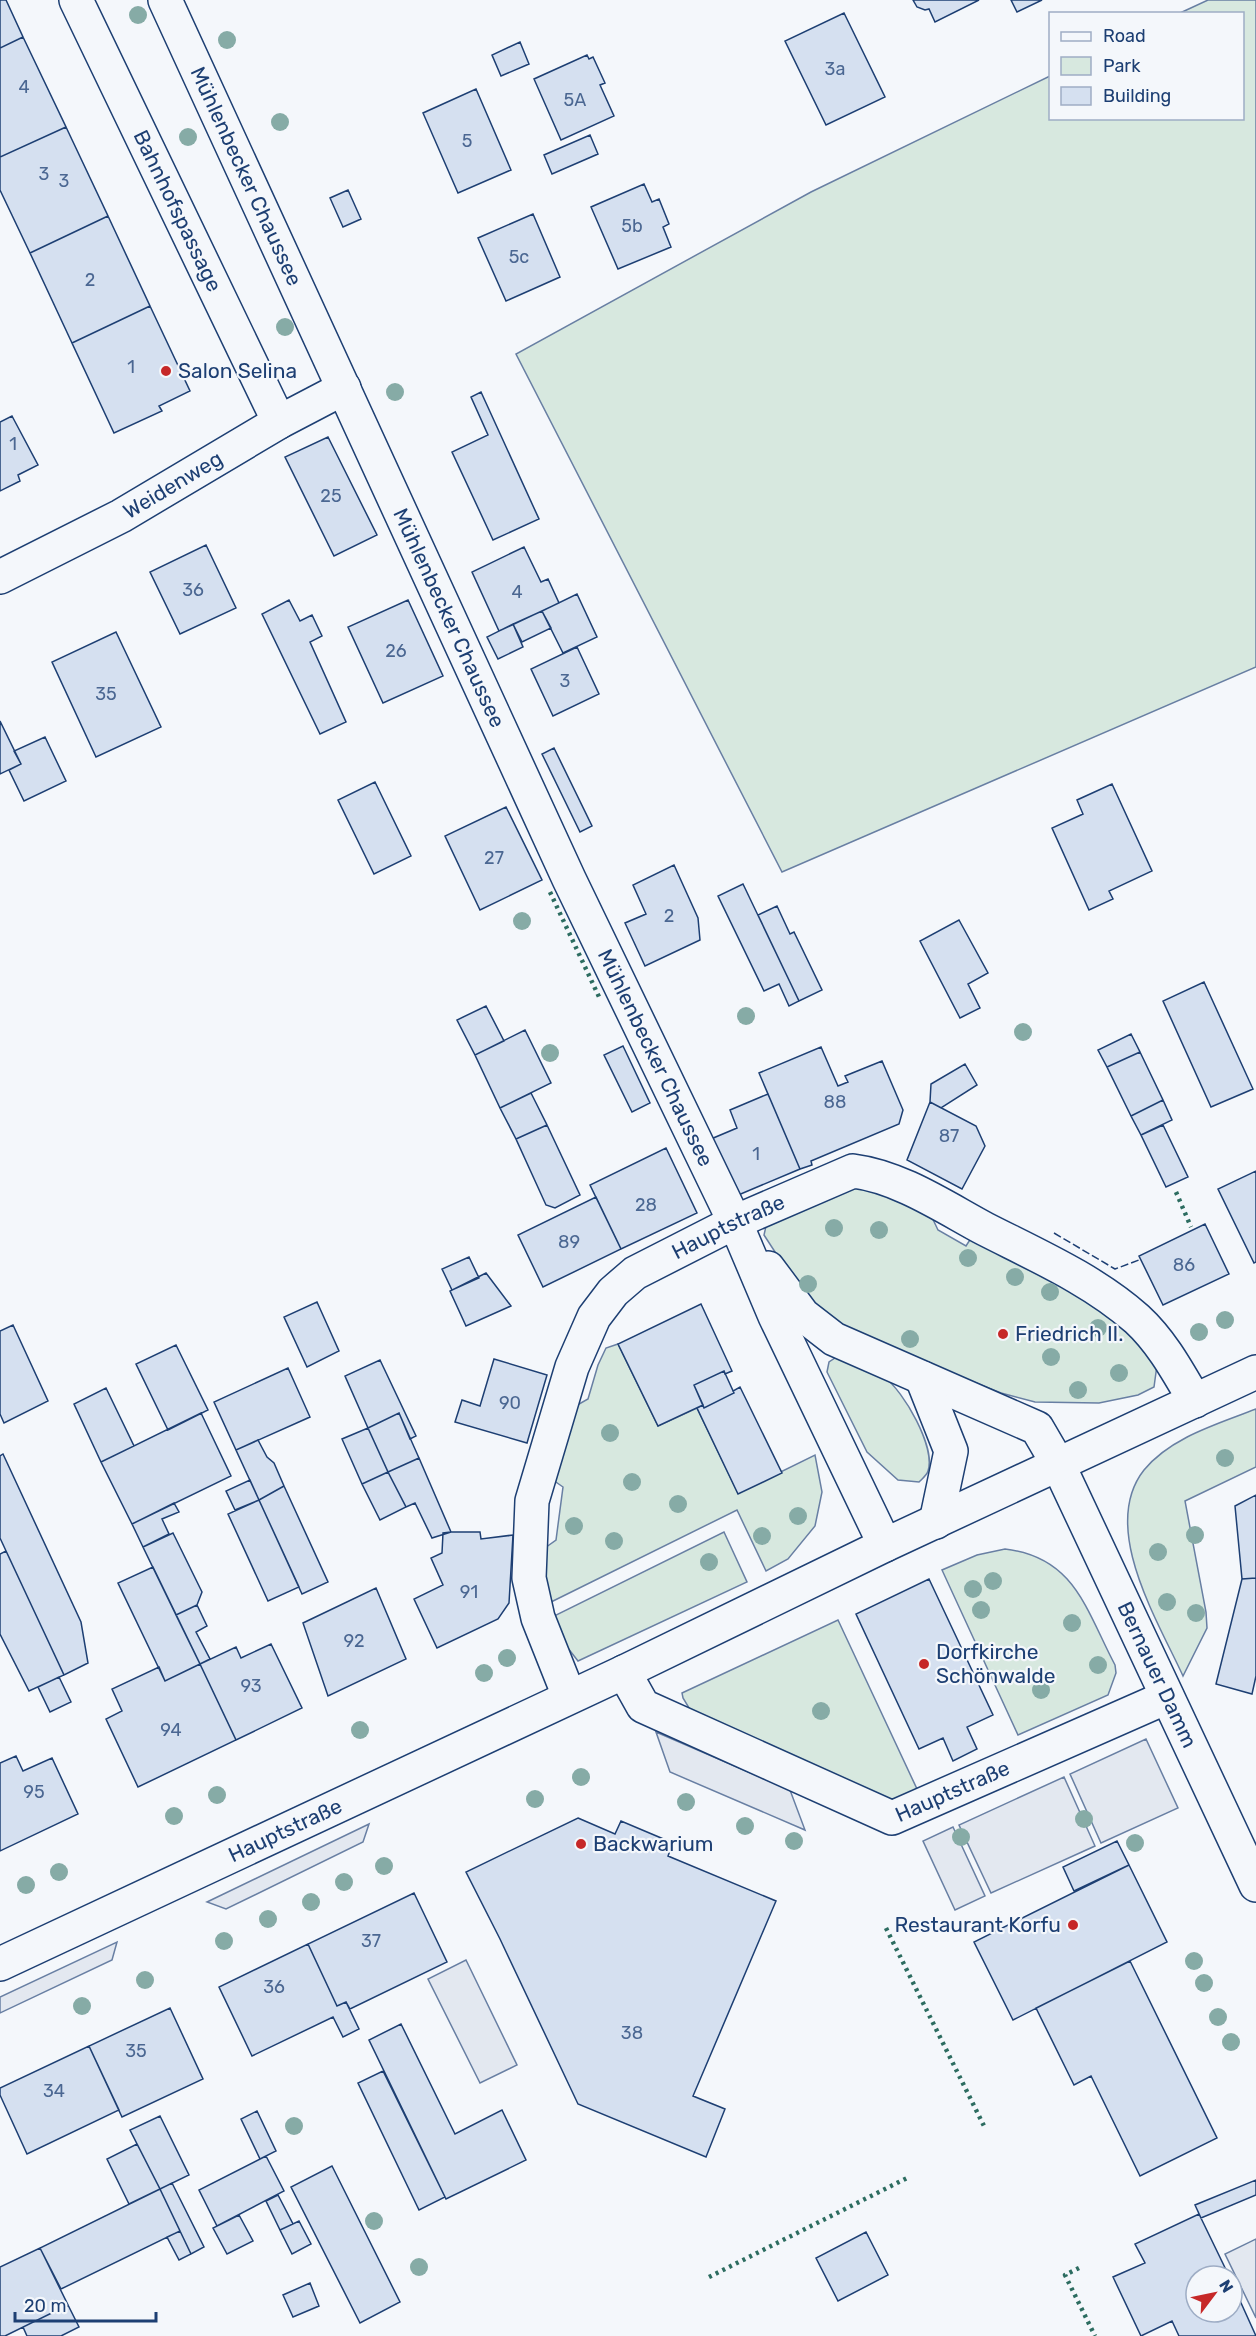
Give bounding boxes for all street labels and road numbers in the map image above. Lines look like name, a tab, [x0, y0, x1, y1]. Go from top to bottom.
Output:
street label: Mühlenbecker Chaussee	[185, 63, 308, 290]
street label: Bahnhofspassage	[128, 126, 227, 295]
street label: Weidenweg	[119, 446, 227, 524]
street label: Mühlenbecker Chaussee	[388, 504, 511, 731]
street label: Mühlenbecker Chaussee	[593, 945, 719, 1170]
street label: Hauptstraße	[667, 1189, 788, 1264]
street label: Bernauer Damm	[1112, 1597, 1203, 1752]
street label: Hauptstraße	[891, 1755, 1013, 1827]
street label: Hauptstraße	[224, 1793, 346, 1867]

